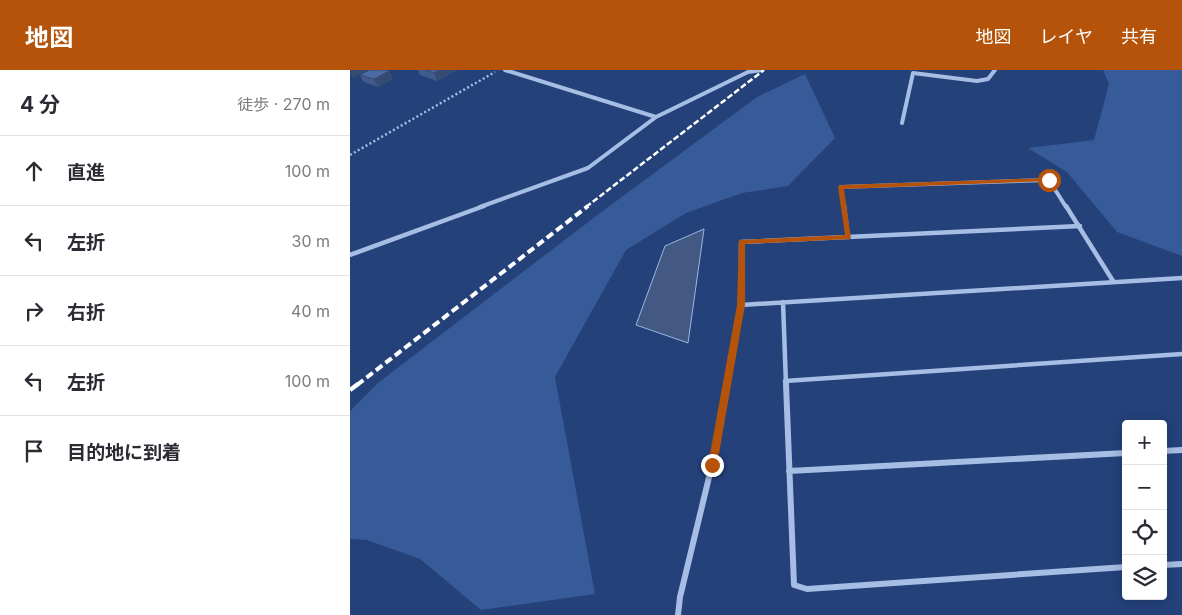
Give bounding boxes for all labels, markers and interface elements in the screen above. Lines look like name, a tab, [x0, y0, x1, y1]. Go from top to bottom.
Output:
text: 地図	[25, 23, 73, 52]
text: 地図	[976, 26, 1012, 47]
text: レイヤ	[1040, 26, 1093, 47]
text: 共有	[1121, 26, 1157, 47]
text: 4 分	[20, 92, 60, 117]
text: 徒歩 · 270 m	[237, 94, 330, 114]
icon: ahead	[20, 157, 48, 185]
text: 直進	[67, 161, 105, 184]
text: 100 m	[285, 161, 330, 181]
route start	[1038, 169, 1061, 192]
icon: left	[20, 227, 48, 255]
text: 左折	[67, 231, 105, 254]
text: 30 m	[292, 231, 330, 251]
icon: right	[20, 297, 48, 325]
text: 右折	[67, 301, 105, 324]
text: 40 m	[291, 301, 330, 321]
icon: left	[20, 367, 48, 395]
text: 左折	[67, 371, 105, 394]
text: 100 m	[285, 371, 330, 391]
map controls	[1122, 420, 1167, 600]
button: +	[1122, 420, 1167, 465]
icon: arrive	[20, 437, 48, 465]
text: 目的地に到着	[67, 441, 181, 464]
route end	[701, 454, 724, 477]
button: −	[1122, 465, 1167, 510]
button: locate	[1122, 510, 1167, 555]
button: layers	[1122, 555, 1167, 600]

